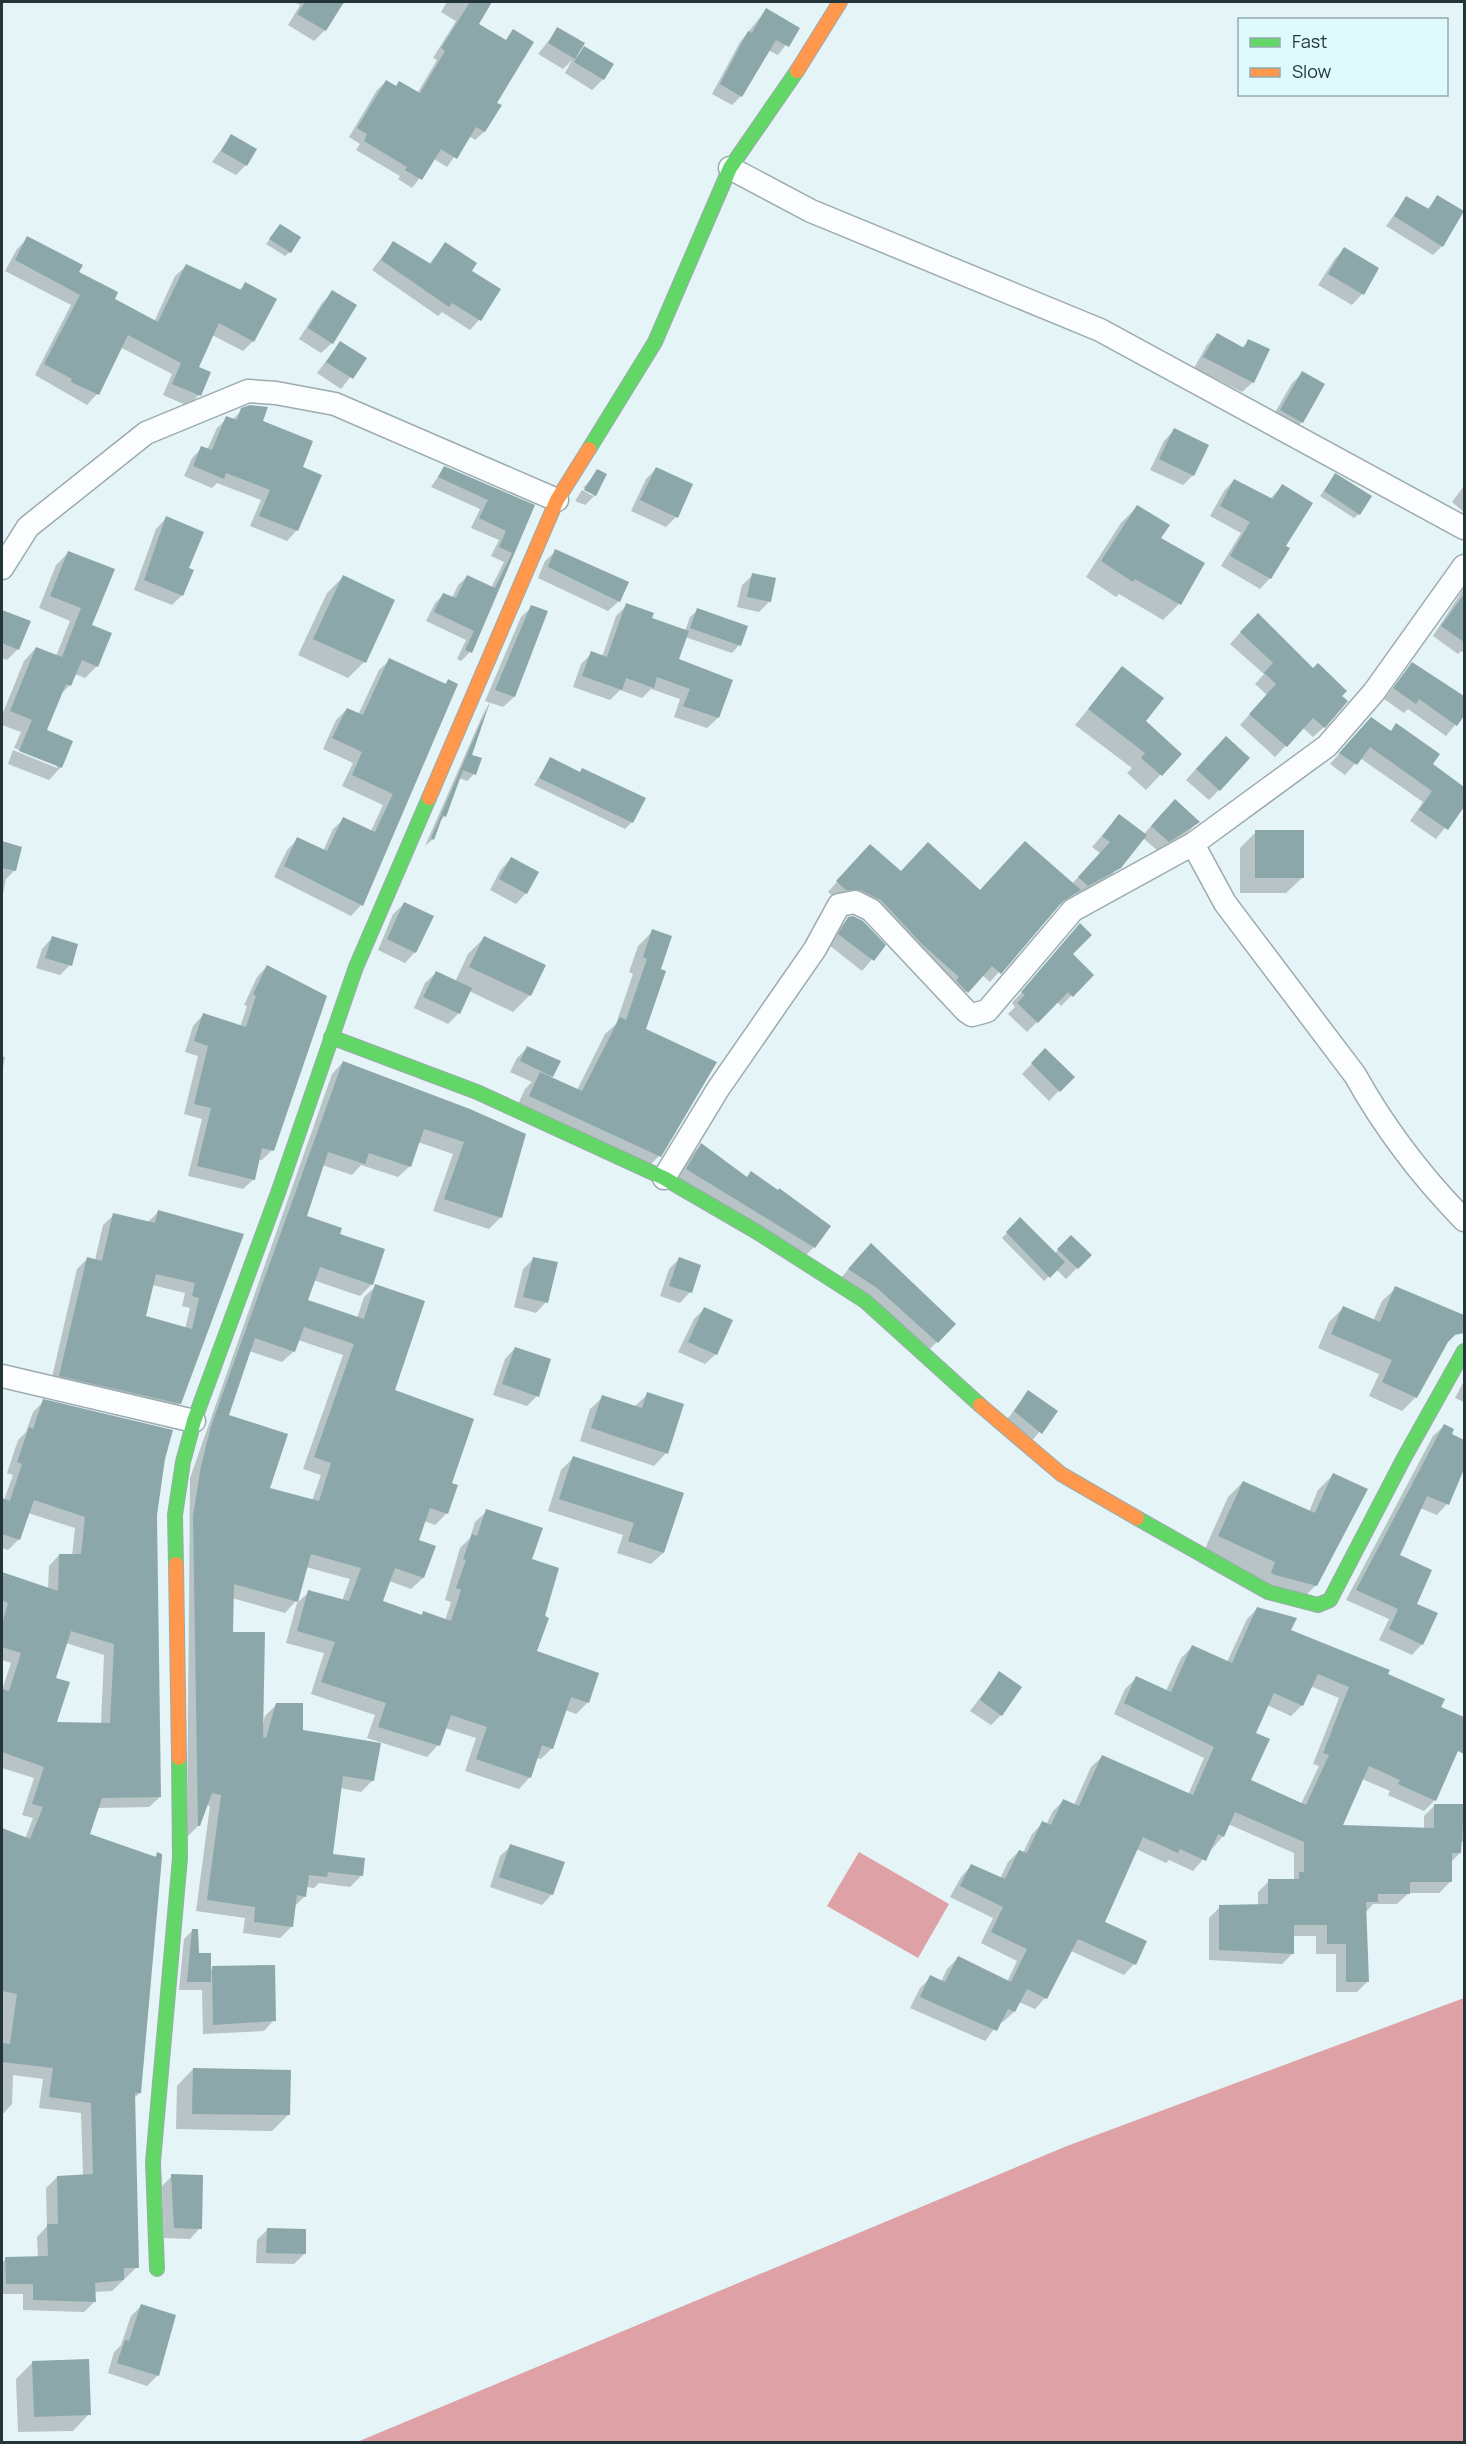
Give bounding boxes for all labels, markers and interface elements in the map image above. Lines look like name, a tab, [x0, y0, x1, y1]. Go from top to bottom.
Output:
legend	[1238, 18, 1448, 96]
text: Fast	[1292, 29, 1327, 53]
text: Slow	[1292, 59, 1332, 83]

